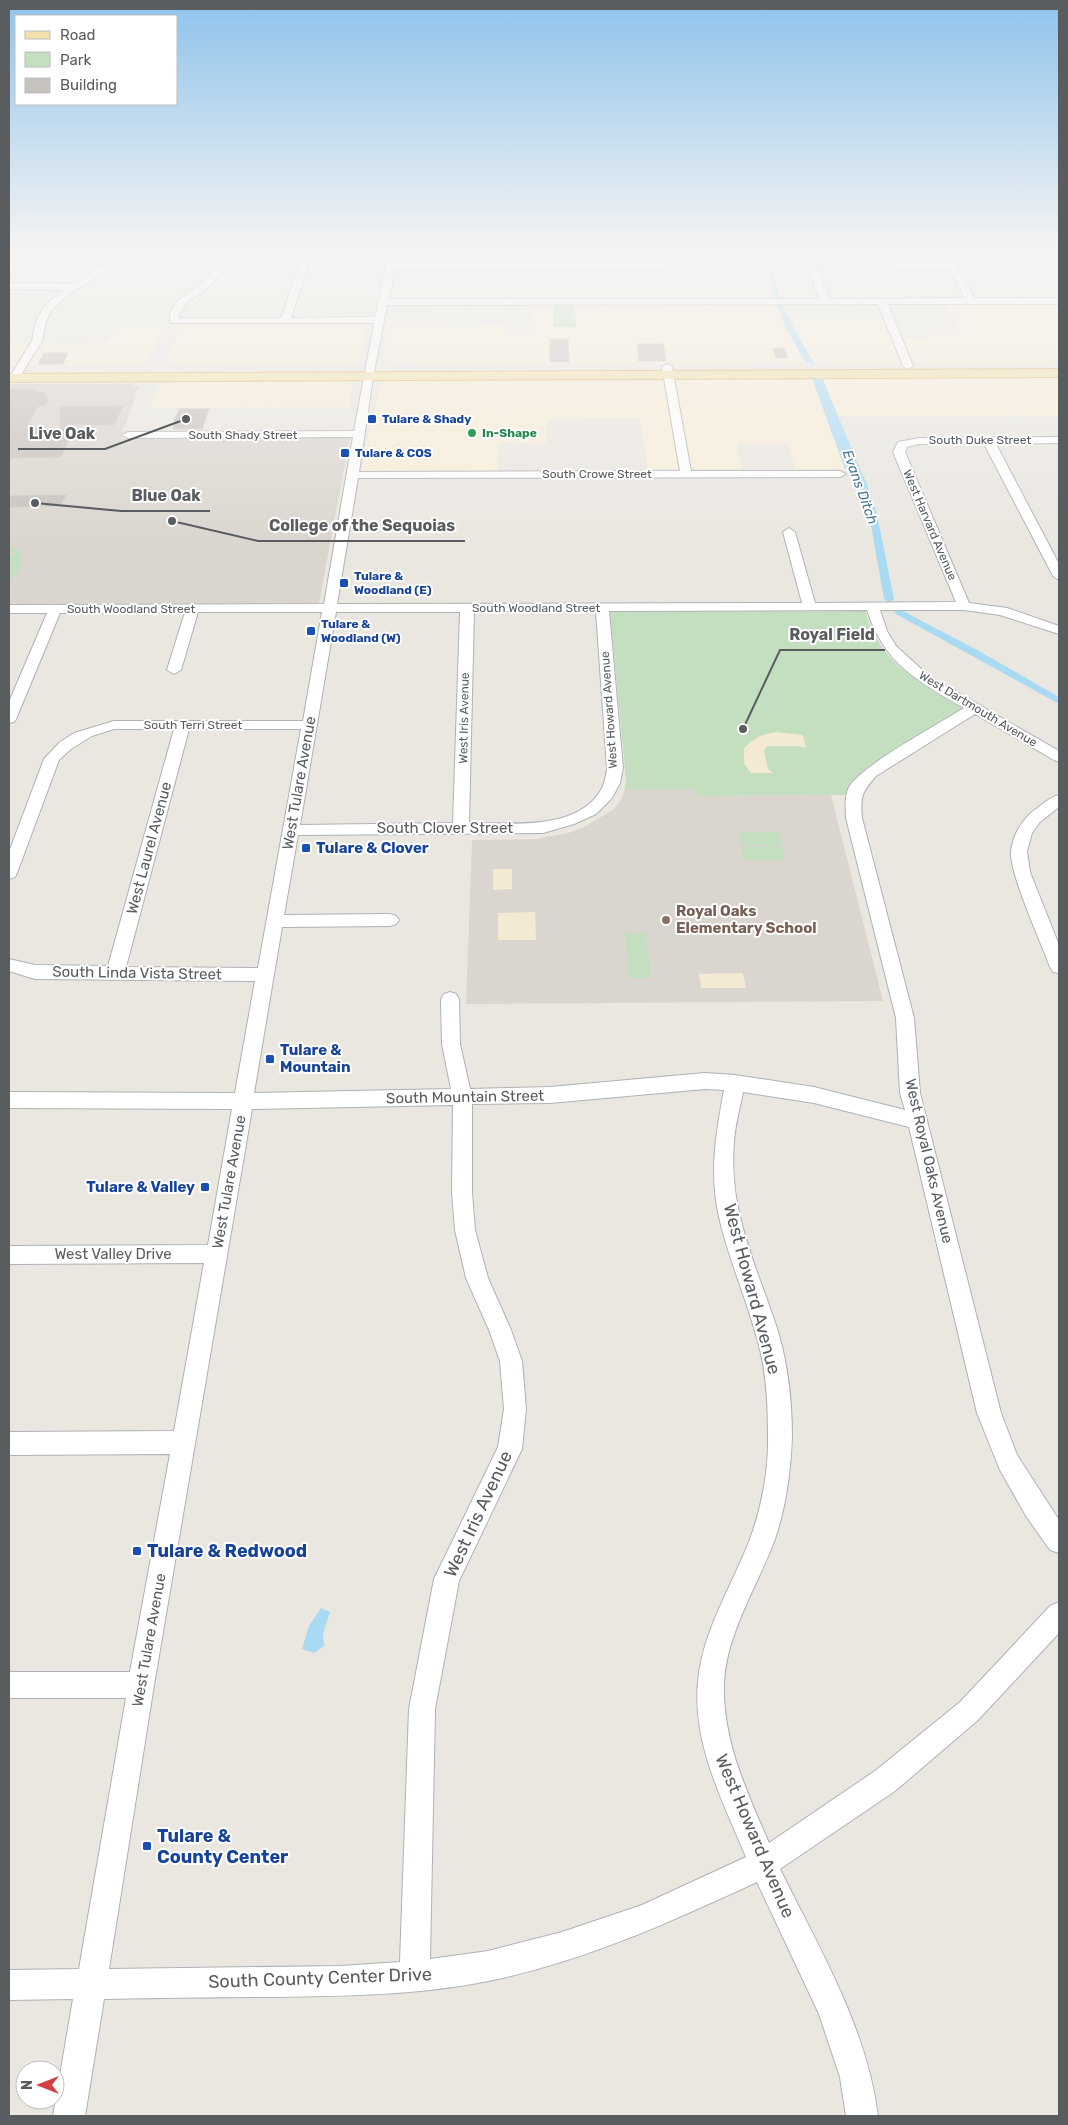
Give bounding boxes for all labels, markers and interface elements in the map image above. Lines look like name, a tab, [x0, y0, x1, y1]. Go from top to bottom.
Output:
legend	[15, 15, 178, 105]
text: Road	[60, 26, 96, 44]
text: Park	[60, 51, 91, 69]
text: Building	[60, 76, 117, 94]
place label: Tulare & Shady	[382, 412, 471, 426]
marker: Tulare & Shady	[366, 413, 378, 425]
callout: Live Oak	[18, 418, 105, 449]
text: Live Oak	[29, 424, 96, 443]
place label: In-Shape	[482, 426, 537, 440]
marker: In-Shape	[466, 427, 478, 439]
street label: South Shady Street	[189, 428, 298, 442]
street label: South Duke Street	[929, 433, 1031, 447]
place label: Tulare & COS	[355, 446, 432, 460]
marker: Tulare & COS	[339, 447, 351, 459]
water label: Evans Ditch	[839, 447, 881, 527]
street label: South Crowe Street	[542, 467, 652, 481]
street label: West Harvard Avenue	[900, 468, 960, 583]
callout: Blue Oak	[121, 480, 210, 511]
text: Blue Oak	[131, 486, 201, 505]
callout: College of the Sequoias	[258, 510, 465, 541]
text: College of the Sequoias	[269, 516, 455, 535]
place label: Tulare & Woodland (E)	[354, 569, 432, 597]
marker: Tulare & Woodland (E)	[338, 577, 350, 589]
street label: South Woodland Street	[472, 601, 600, 615]
street label: South Woodland Street	[67, 602, 195, 616]
place label: Tulare & Woodland (W)	[321, 617, 401, 645]
callout: Royal Field	[780, 619, 885, 650]
marker: Tulare & Woodland (W)	[305, 625, 317, 637]
text: Royal Field	[789, 625, 875, 644]
street label: West Howard Avenue	[598, 651, 620, 769]
street label: West Dartmouth Avenue	[916, 668, 1040, 750]
street label: West Iris Avenue	[456, 672, 472, 764]
street label: West Tulare Avenue	[278, 715, 320, 851]
street label: South Terri Street	[144, 718, 243, 732]
street label: West Laurel Avenue	[123, 780, 175, 916]
street label: South Clover Street	[377, 819, 513, 837]
place label: Tulare & Clover	[316, 839, 429, 857]
marker: Tulare & Clover	[300, 842, 312, 854]
place label: Royal Oaks Elementary School	[676, 902, 817, 937]
marker: Royal Oaks Elementary School	[660, 914, 672, 926]
street label: South Linda Vista Street	[52, 963, 222, 983]
place label: Tulare & Mountain	[280, 1041, 351, 1076]
marker: Tulare & Mountain	[264, 1053, 276, 1065]
street label: West Royal Oaks Avenue	[901, 1077, 957, 1245]
street label: South Mountain Street	[386, 1087, 544, 1107]
street label: West Tulare Avenue	[208, 1114, 250, 1250]
place label: Tulare & Valley	[86, 1178, 195, 1196]
marker: Tulare & Valley	[199, 1181, 211, 1193]
street label: West Howard Avenue	[719, 1201, 785, 1377]
street label: West Valley Drive	[54, 1245, 172, 1263]
street label: West Iris Avenue	[439, 1447, 517, 1581]
place label: Tulare & Redwood	[147, 1540, 307, 1562]
marker: Tulare & Redwood	[131, 1545, 143, 1557]
street label: West Tulare Avenue	[128, 1572, 170, 1708]
street label: West Howard Avenue	[710, 1751, 800, 1921]
place label: Tulare & County Center	[157, 1825, 288, 1868]
marker: Tulare & County Center	[141, 1840, 153, 1852]
street label: South County Center Drive	[208, 1963, 432, 1993]
north arrow	[15, 2060, 65, 2110]
text: N	[19, 2080, 36, 2090]

